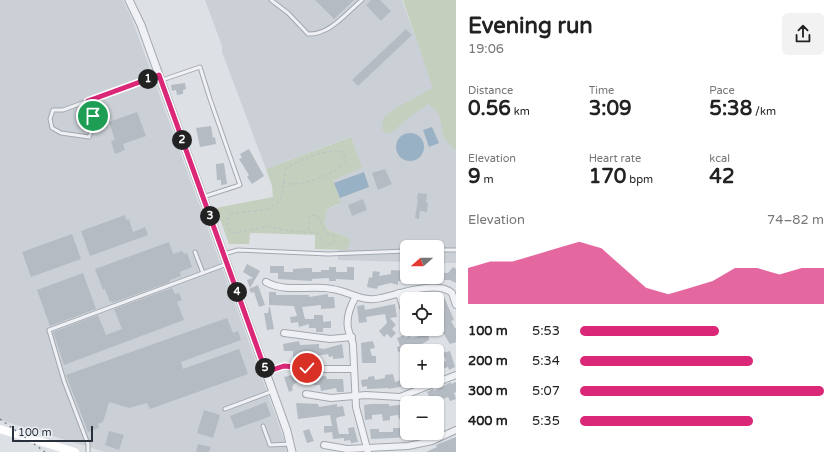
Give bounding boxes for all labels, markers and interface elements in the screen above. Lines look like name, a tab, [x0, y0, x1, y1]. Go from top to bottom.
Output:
text: Evening run	[468, 13, 593, 39]
button: share	[782, 13, 824, 55]
text: 19:06	[468, 41, 504, 57]
pin: 1	[138, 69, 158, 89]
text: 1	[145, 72, 151, 85]
text: Distance	[468, 84, 513, 97]
text: Time	[589, 84, 614, 97]
text: Pace	[709, 84, 735, 97]
text: 0.56	[468, 97, 511, 121]
text: 3:09	[589, 97, 632, 121]
text: 5:38	[709, 97, 752, 121]
pin	[76, 99, 110, 133]
icon: arrive	[82, 105, 104, 127]
text: km	[511, 105, 530, 118]
text: /km	[752, 105, 776, 118]
pin: 2	[172, 130, 192, 150]
text: 2	[179, 133, 185, 146]
text: Elevation	[468, 152, 516, 165]
text: Heart rate	[589, 152, 641, 165]
text: kcal	[709, 152, 730, 165]
text: 9	[468, 165, 481, 189]
text: 170	[589, 165, 626, 189]
text: 42	[709, 165, 734, 189]
text: m	[481, 173, 494, 186]
text: bpm	[626, 173, 653, 186]
pin: 3	[200, 206, 220, 226]
text: 3	[207, 209, 213, 222]
text: Elevation	[468, 212, 525, 228]
text: 74–82 m	[767, 212, 824, 228]
north arrow	[400, 240, 444, 284]
map controls	[400, 240, 444, 440]
pin: 4	[227, 282, 247, 302]
text: 4	[234, 285, 240, 298]
button: locate	[400, 292, 444, 336]
text: 100 m	[468, 323, 508, 339]
text: 5:53	[532, 323, 560, 339]
button: +	[400, 344, 444, 388]
pin	[290, 351, 324, 385]
text: 200 m	[468, 353, 508, 369]
text: 5:34	[532, 353, 560, 369]
icon: check	[296, 357, 318, 379]
pin: 5	[255, 358, 275, 378]
text: 5	[262, 361, 268, 374]
text: 300 m	[468, 383, 508, 399]
text: 5:07	[532, 383, 560, 399]
button: −	[400, 396, 444, 440]
text: 400 m	[468, 413, 508, 429]
text: 5:35	[532, 413, 560, 429]
scale bar	[12, 424, 93, 443]
text: 100 m	[18, 426, 52, 439]

